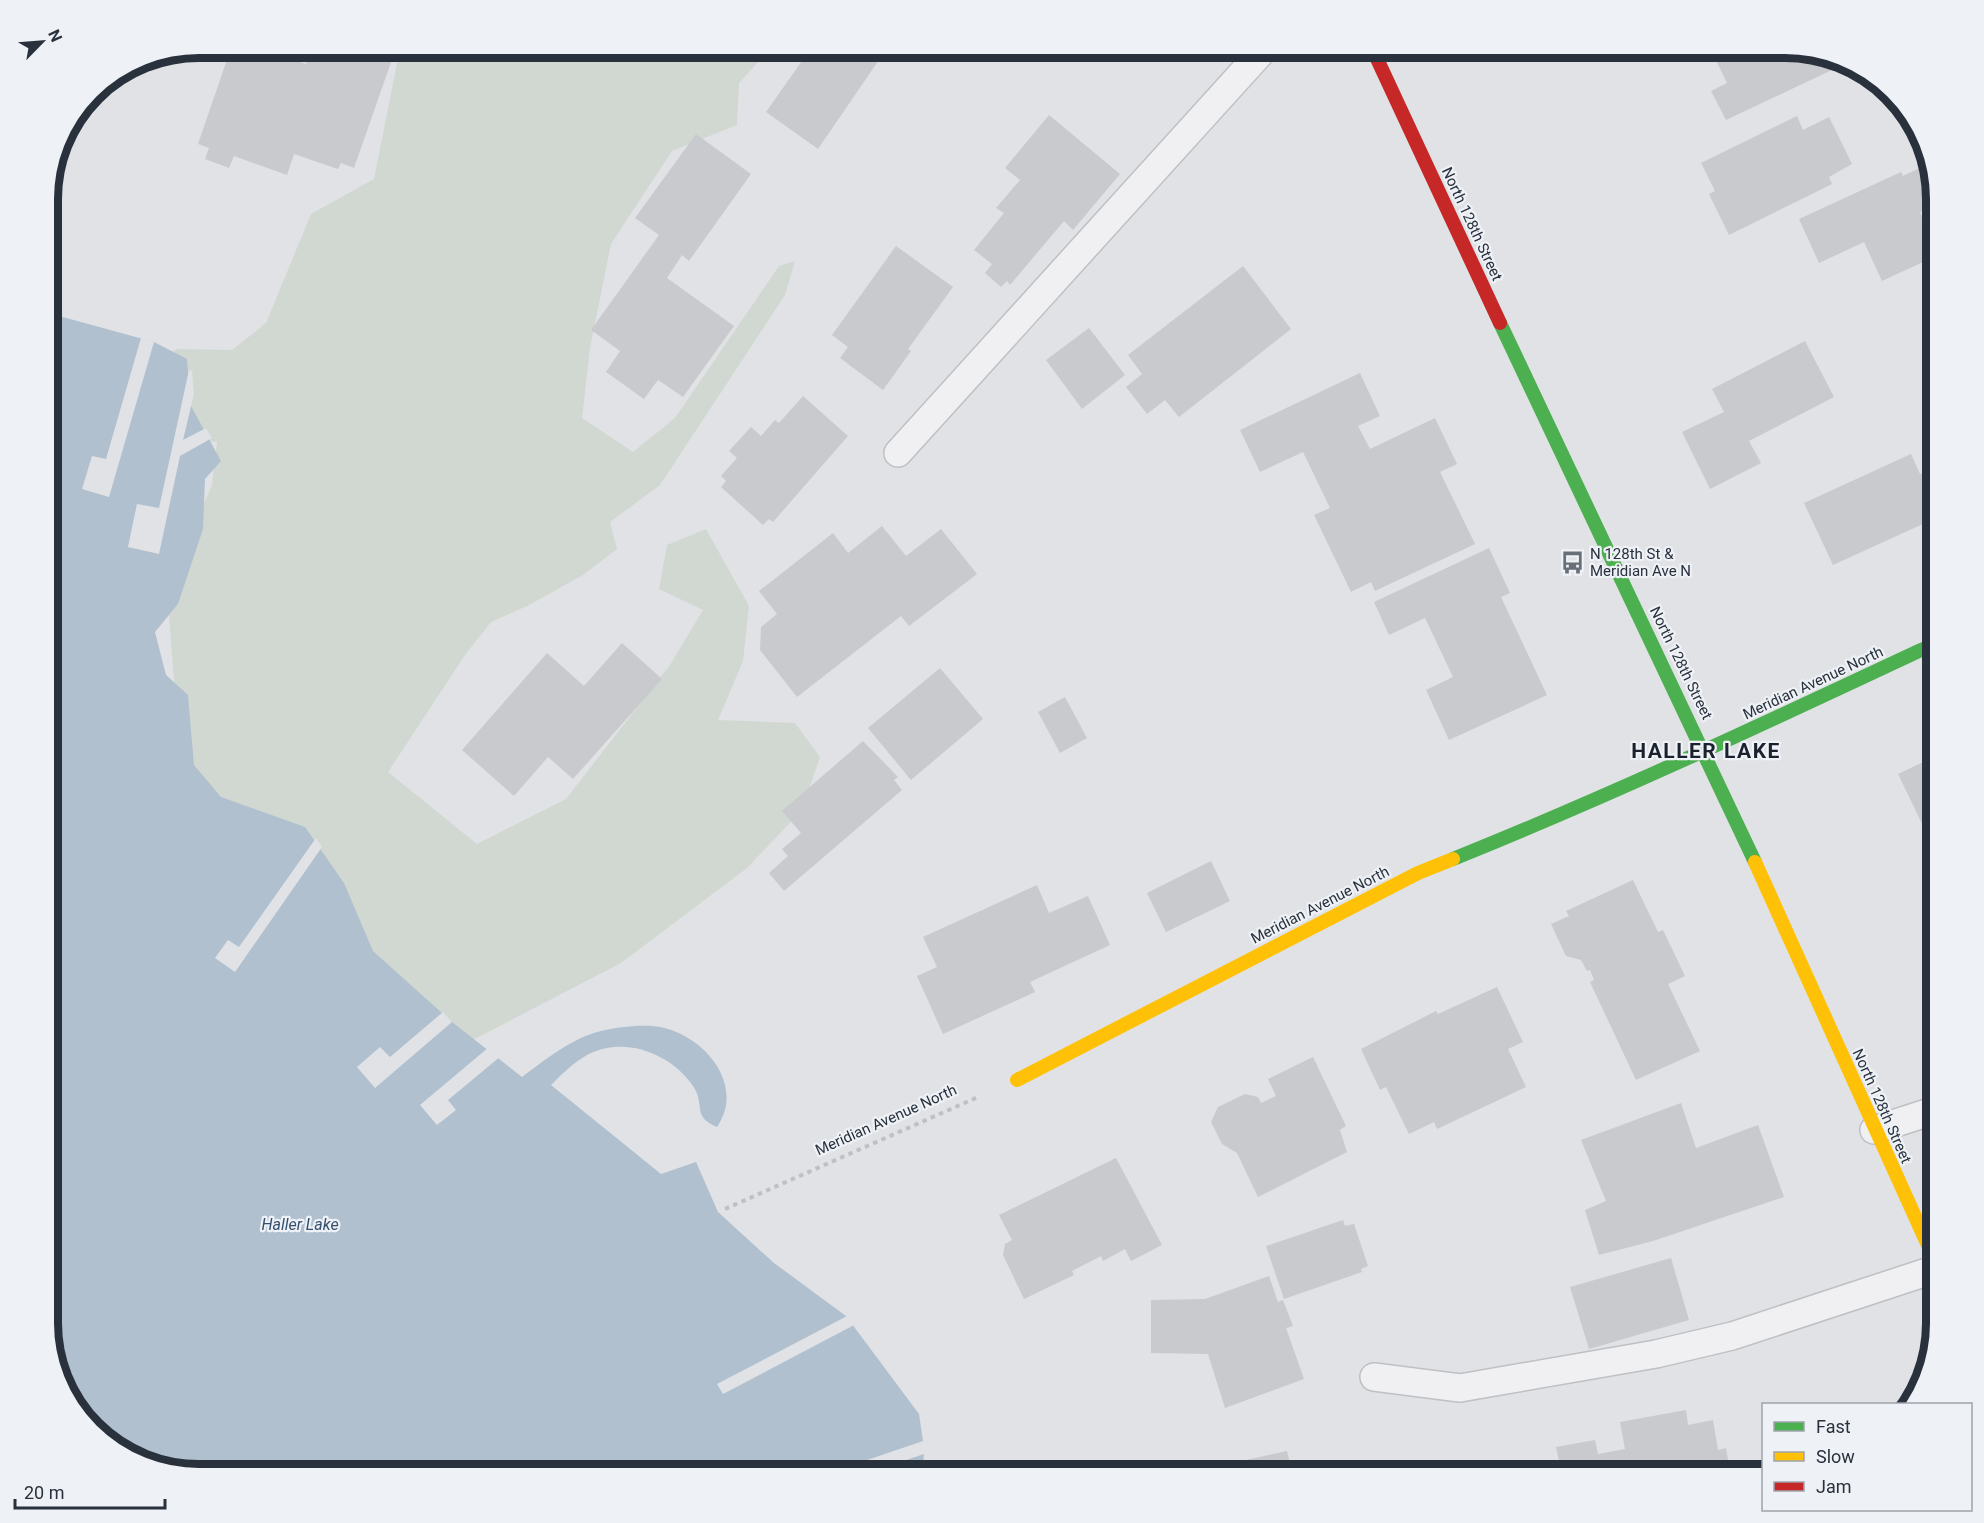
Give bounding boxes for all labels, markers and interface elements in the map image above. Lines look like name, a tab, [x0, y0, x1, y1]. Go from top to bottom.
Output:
north arrow	[12, 12, 72, 72]
text: N	[44, 27, 66, 45]
street label: North 128th Street	[1438, 164, 1506, 284]
place label: N 128th St & Meridian Ave N	[1590, 545, 1691, 580]
bus stop icon: N 128th St & Meridian Ave N	[1559, 550, 1585, 576]
street label: North 128th Street	[1646, 604, 1716, 722]
street label: Meridian Avenue North	[1740, 643, 1886, 723]
district label: HALLER LAKE	[1631, 739, 1781, 763]
street label: Meridian Avenue North	[1248, 862, 1392, 948]
street label: North 128th Street	[1849, 1046, 1915, 1166]
street label: Meridian Avenue North	[813, 1081, 959, 1159]
water label: Haller Lake	[261, 1215, 339, 1234]
legend	[1762, 1403, 1972, 1511]
text: Fast	[1816, 1416, 1851, 1437]
text: Slow	[1816, 1446, 1855, 1467]
scale bar	[15, 1472, 165, 1510]
text: Jam	[1816, 1476, 1852, 1497]
text: 20 m	[24, 1482, 64, 1503]

